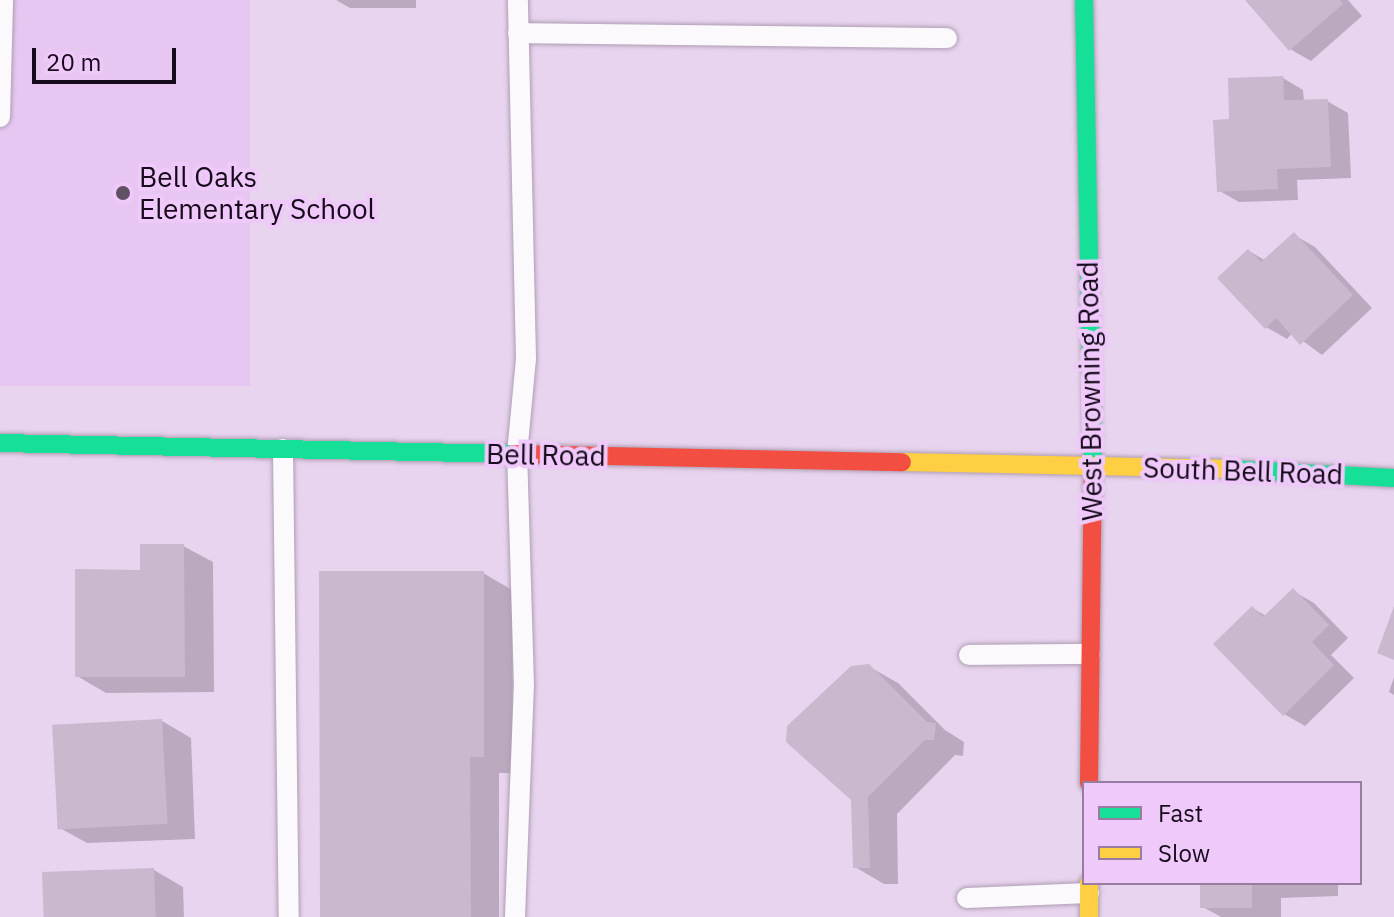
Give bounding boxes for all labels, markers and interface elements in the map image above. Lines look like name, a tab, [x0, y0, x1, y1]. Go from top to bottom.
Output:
scale bar	[36, 32, 180, 82]
text: 20 m	[46, 46, 101, 78]
place label: Bell Oaks Elementary School	[139, 160, 375, 226]
marker: Bell Oaks Elementary School	[114, 184, 132, 202]
street label: West Browning Road	[1071, 261, 1109, 521]
street label: Bell Road	[486, 437, 606, 473]
street label: South Bell Road	[1143, 451, 1343, 491]
legend	[1082, 781, 1362, 885]
text: Fast	[1158, 797, 1203, 829]
text: Slow	[1158, 837, 1210, 869]

